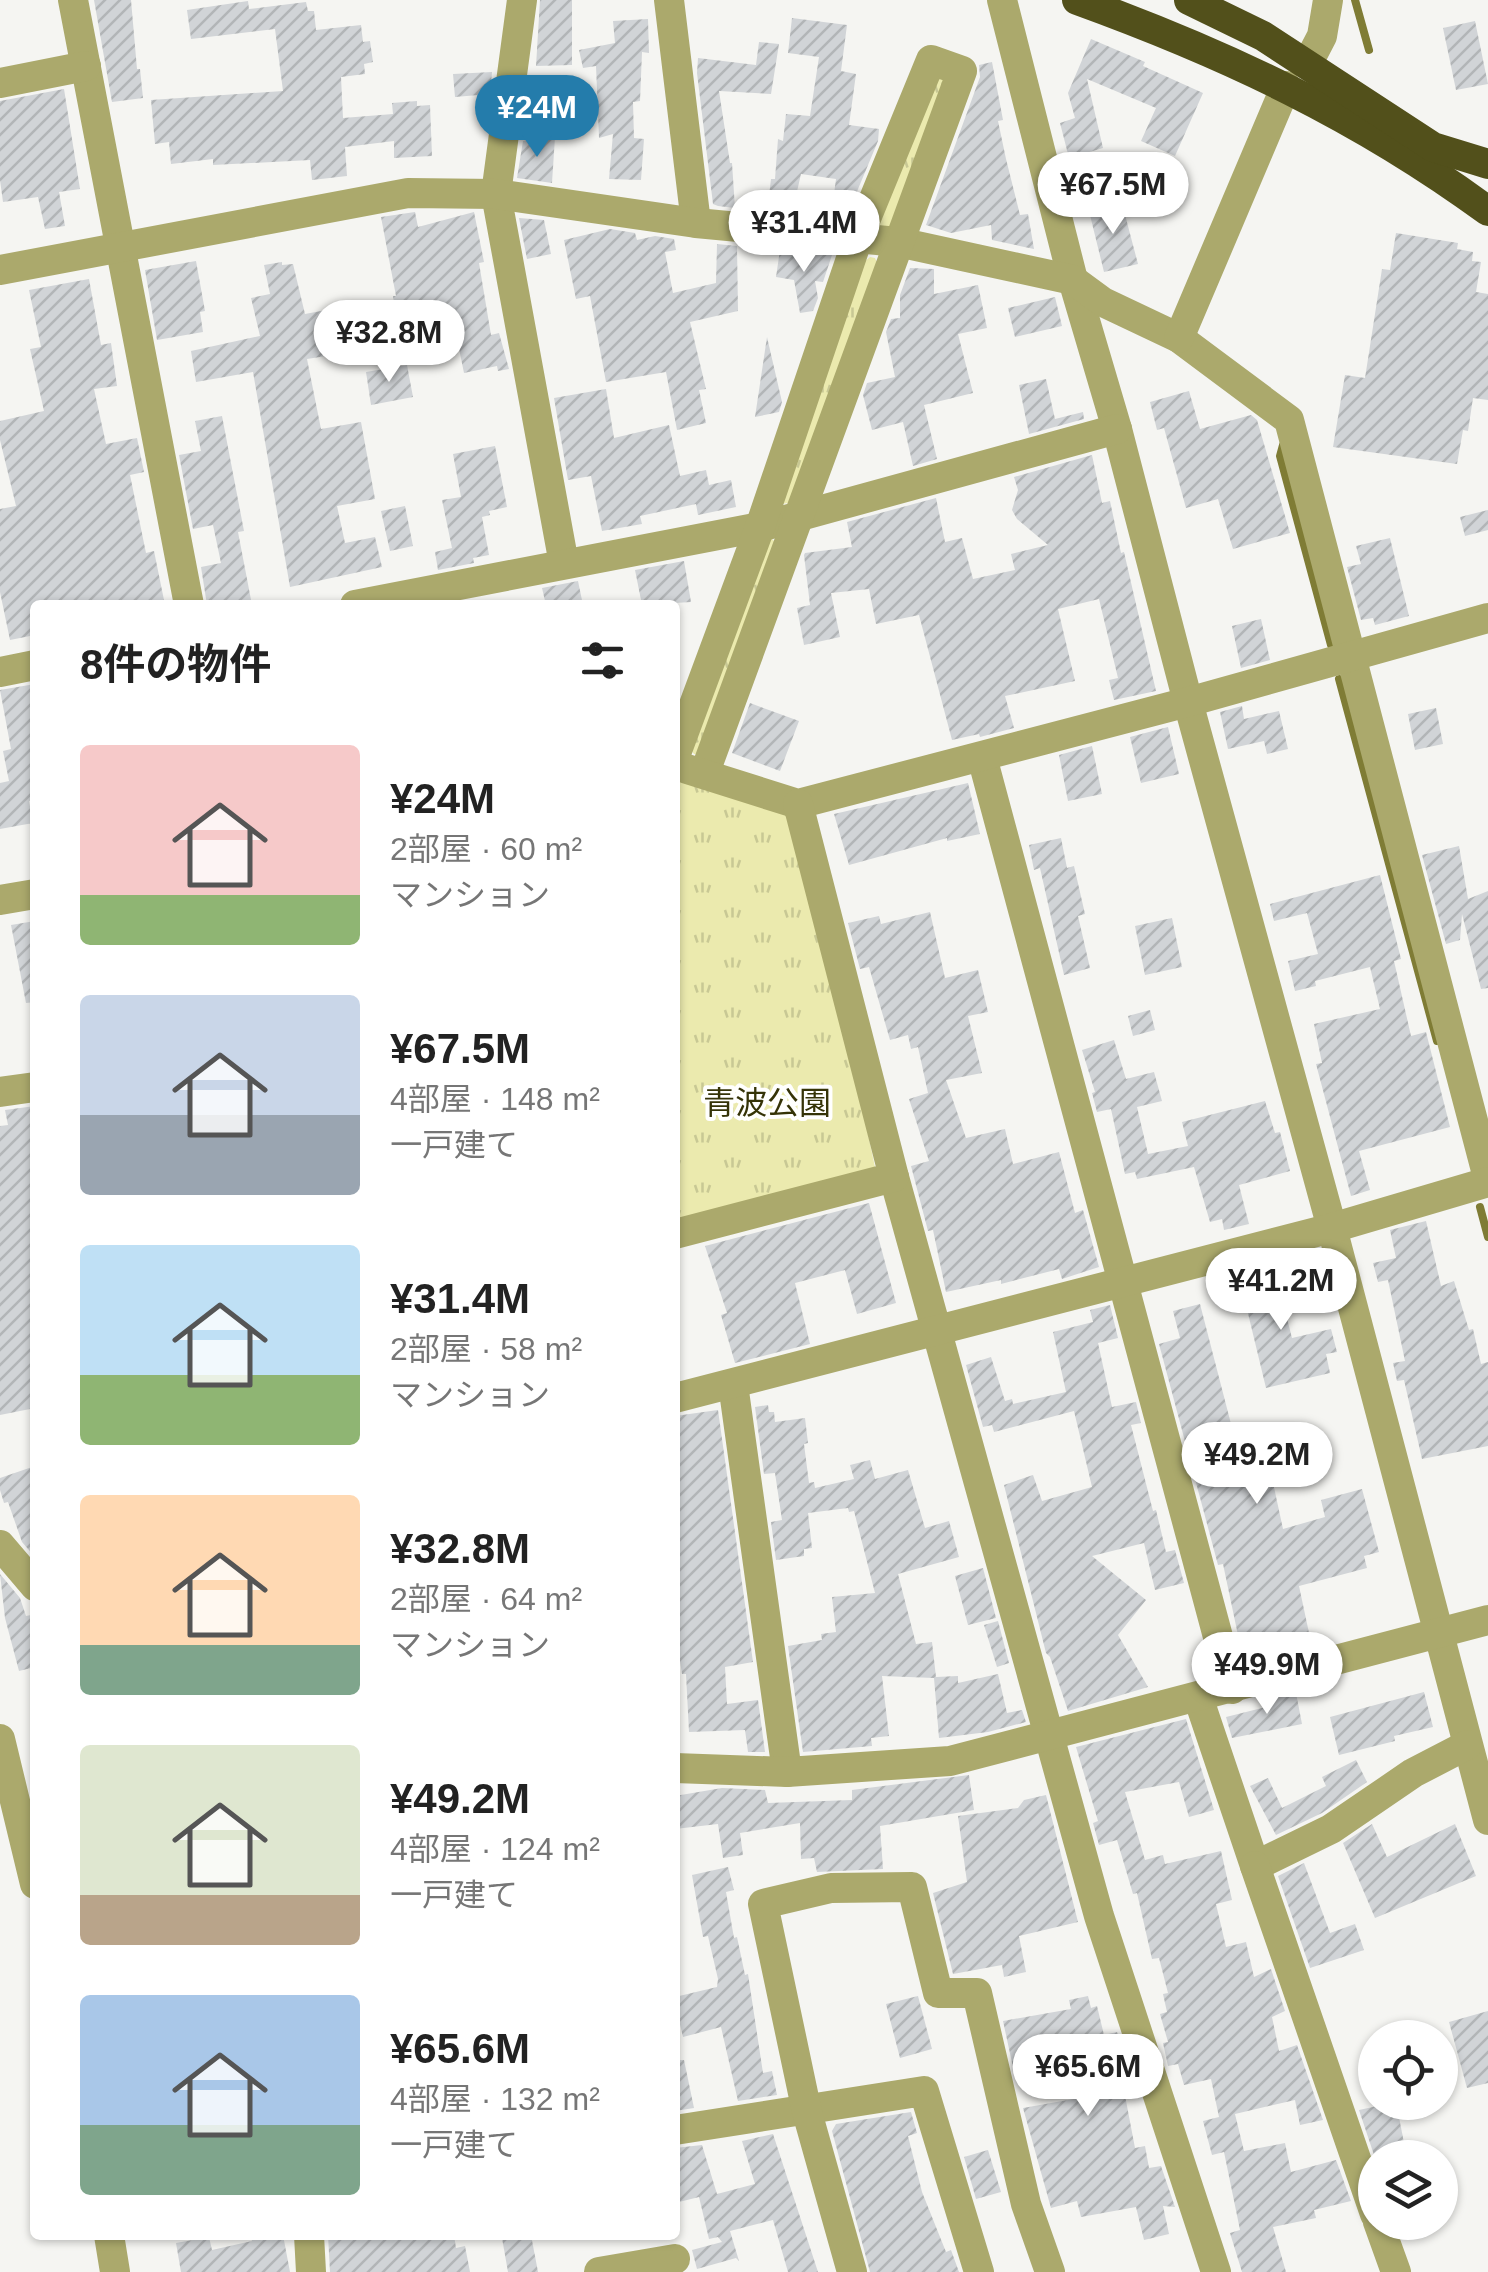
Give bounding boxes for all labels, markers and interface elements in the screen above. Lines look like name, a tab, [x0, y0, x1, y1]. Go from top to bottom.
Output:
pin: ¥24M	[478, 75, 596, 160]
text: ¥24M	[497, 89, 577, 125]
pin: ¥67.5M	[1032, 152, 1194, 237]
text: ¥67.5M	[1060, 166, 1166, 202]
pin: ¥31.4M	[723, 190, 885, 275]
text: ¥31.4M	[751, 204, 857, 240]
pin: ¥32.8M	[308, 300, 470, 385]
text: ¥32.8M	[336, 314, 442, 350]
icon: filters	[575, 633, 630, 688]
text: 8件の物件	[80, 641, 271, 688]
text: ¥24M	[390, 775, 495, 822]
icon: home	[160, 785, 280, 905]
text: 2部屋 · 60 m²	[390, 831, 582, 867]
text: マンション	[390, 877, 550, 913]
text: ¥67.5M	[390, 1025, 530, 1072]
icon: home	[160, 1035, 280, 1155]
text: 4部屋 · 148 m²	[390, 1081, 600, 1117]
park label: 青波公園	[703, 1085, 831, 1121]
text: 一戸建て	[390, 1127, 518, 1163]
pin: ¥41.2M	[1200, 1248, 1362, 1333]
text: ¥41.2M	[1228, 1262, 1334, 1298]
text: ¥31.4M	[390, 1275, 530, 1322]
icon: home	[160, 1285, 280, 1405]
text: 2部屋 · 58 m²	[390, 1331, 582, 1367]
text: マンション	[390, 1377, 550, 1413]
pin: ¥49.2M	[1176, 1422, 1338, 1507]
text: ¥49.2M	[1204, 1436, 1310, 1472]
text: ¥32.8M	[390, 1525, 530, 1572]
icon: home	[160, 1535, 280, 1655]
text: 2部屋 · 64 m²	[390, 1581, 582, 1617]
text: マンション	[390, 1627, 550, 1663]
pin: ¥49.9M	[1186, 1632, 1348, 1717]
text: ¥49.9M	[1214, 1646, 1320, 1682]
text: ¥49.2M	[390, 1775, 530, 1822]
icon: home	[160, 1785, 280, 1905]
text: 4部屋 · 124 m²	[390, 1831, 600, 1867]
text: 一戸建て	[390, 1877, 518, 1913]
map controls	[1358, 2020, 1458, 2240]
button: locate	[1358, 2020, 1458, 2120]
text: ¥65.6M	[390, 2025, 530, 2072]
pin: ¥65.6M	[1007, 2034, 1169, 2119]
icon: home	[160, 2035, 280, 2155]
text: ¥65.6M	[1035, 2048, 1141, 2084]
text: 4部屋 · 132 m²	[390, 2081, 600, 2117]
text: 一戸建て	[390, 2127, 518, 2163]
button: layers	[1358, 2140, 1458, 2240]

